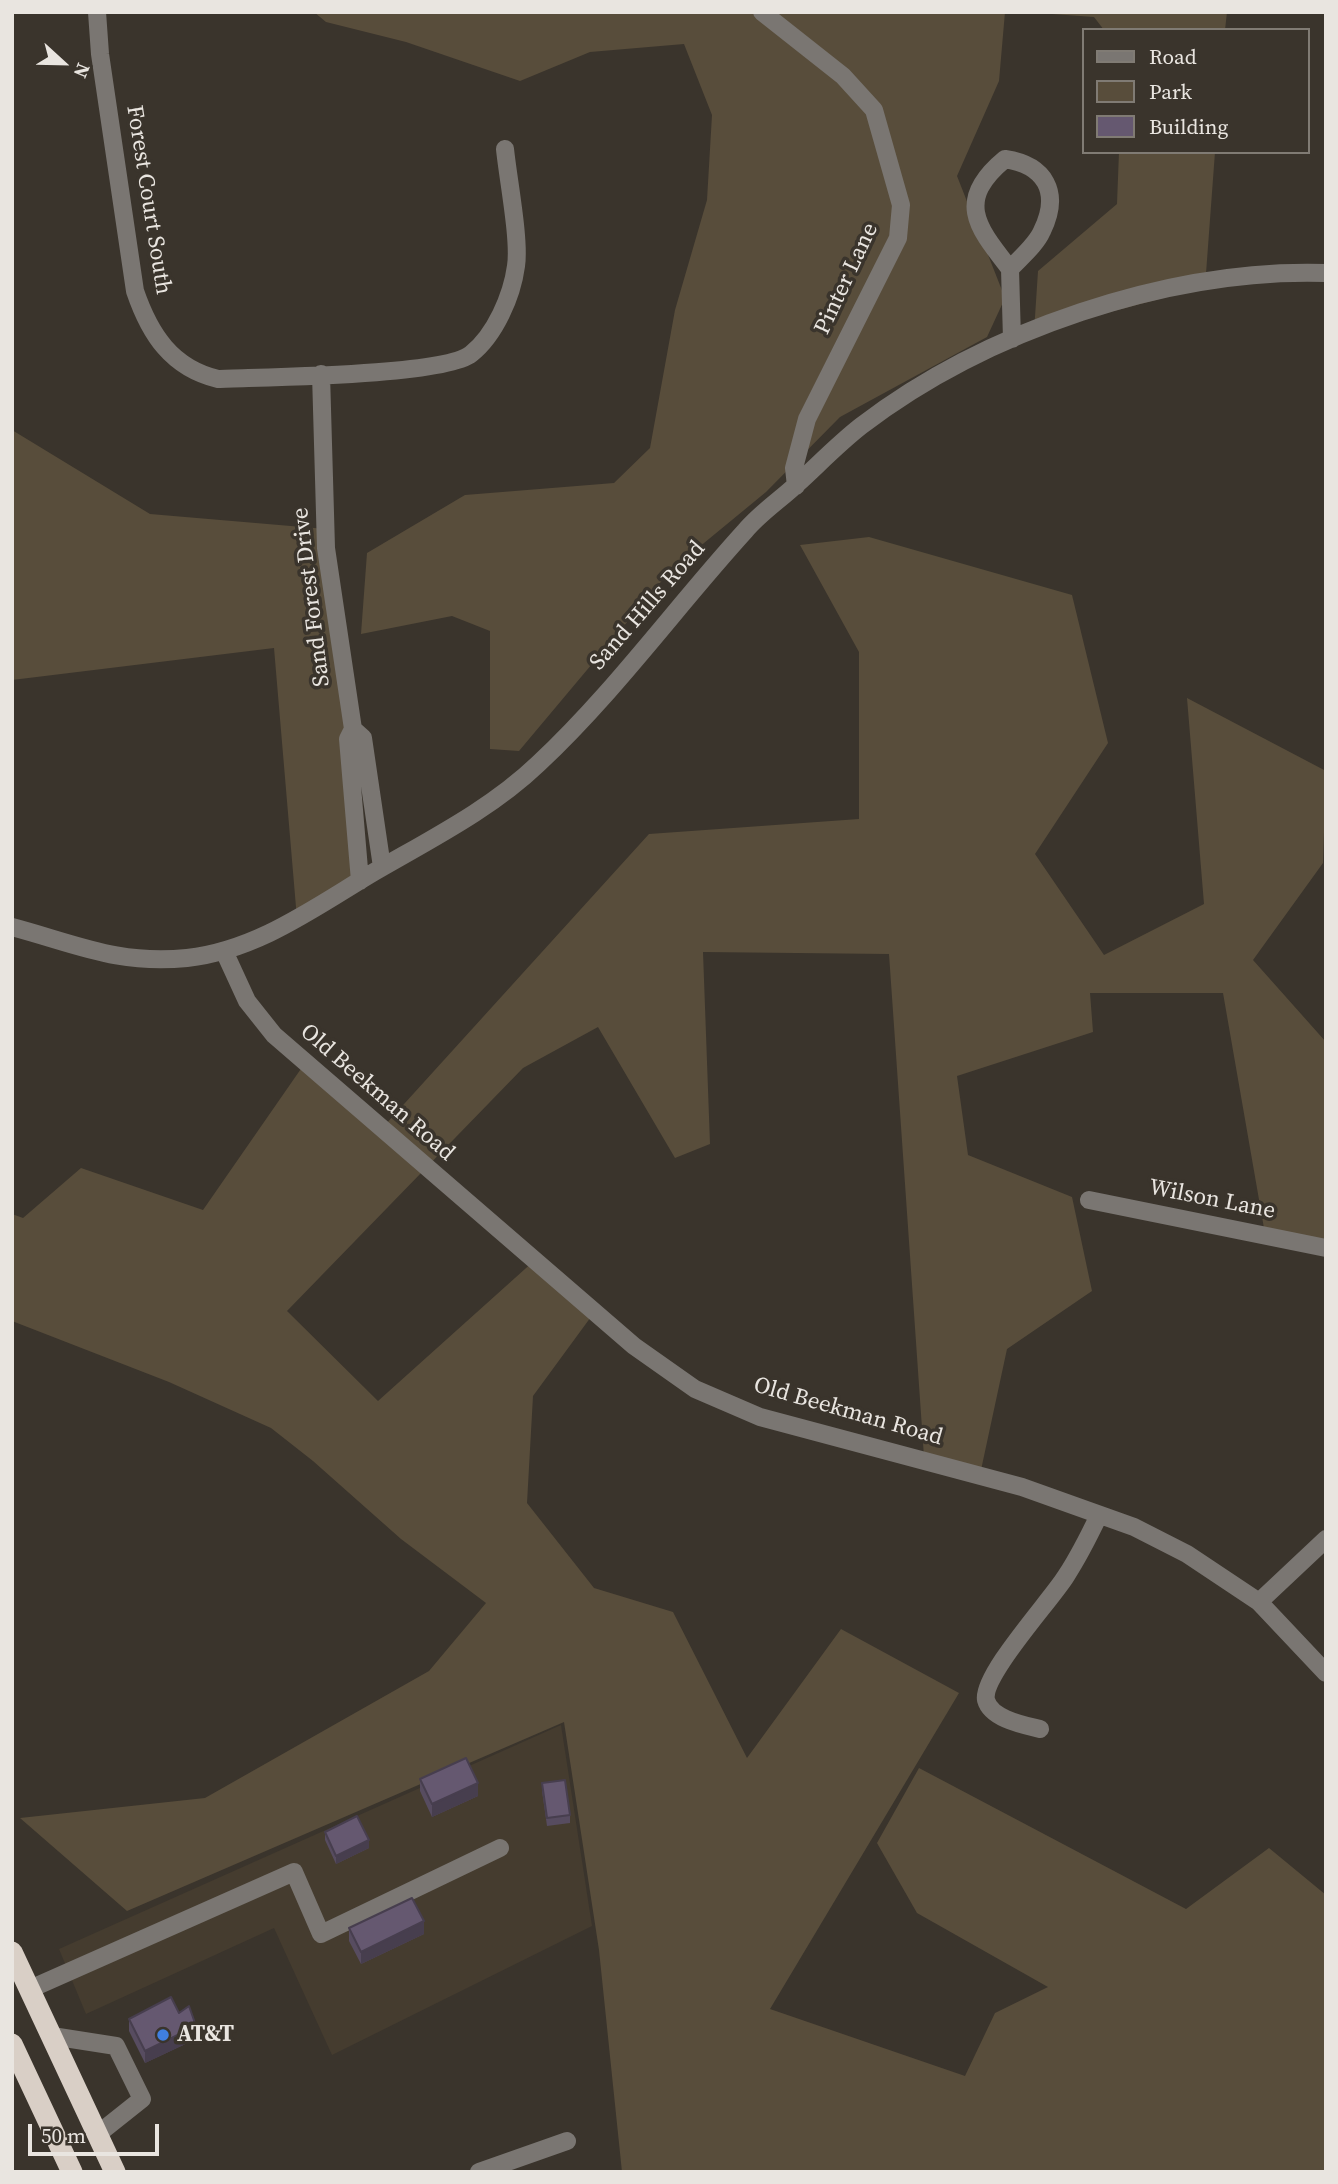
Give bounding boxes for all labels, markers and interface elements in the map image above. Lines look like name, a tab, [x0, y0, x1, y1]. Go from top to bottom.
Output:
north arrow	[28, 28, 98, 98]
legend	[1082, 28, 1310, 154]
text: Road	[1149, 42, 1197, 71]
text: N	[68, 60, 97, 82]
text: Park	[1149, 77, 1192, 106]
street label: Forest Court South	[119, 103, 177, 297]
text: Building	[1149, 112, 1228, 141]
street label: Pinter Lane	[809, 219, 885, 339]
street label: Sand Forest Drive	[287, 506, 337, 688]
street label: Sand Hills Road	[584, 536, 712, 676]
street label: Old Beekman Road	[294, 1018, 460, 1168]
street label: Wilson Lane	[1146, 1174, 1278, 1226]
street label: Old Beekman Road	[750, 1372, 946, 1452]
place label: AT&T	[177, 2021, 234, 2049]
marker: AT&T	[155, 2027, 171, 2043]
scale bar	[32, 2110, 163, 2154]
text: 50 m	[41, 2121, 86, 2150]

